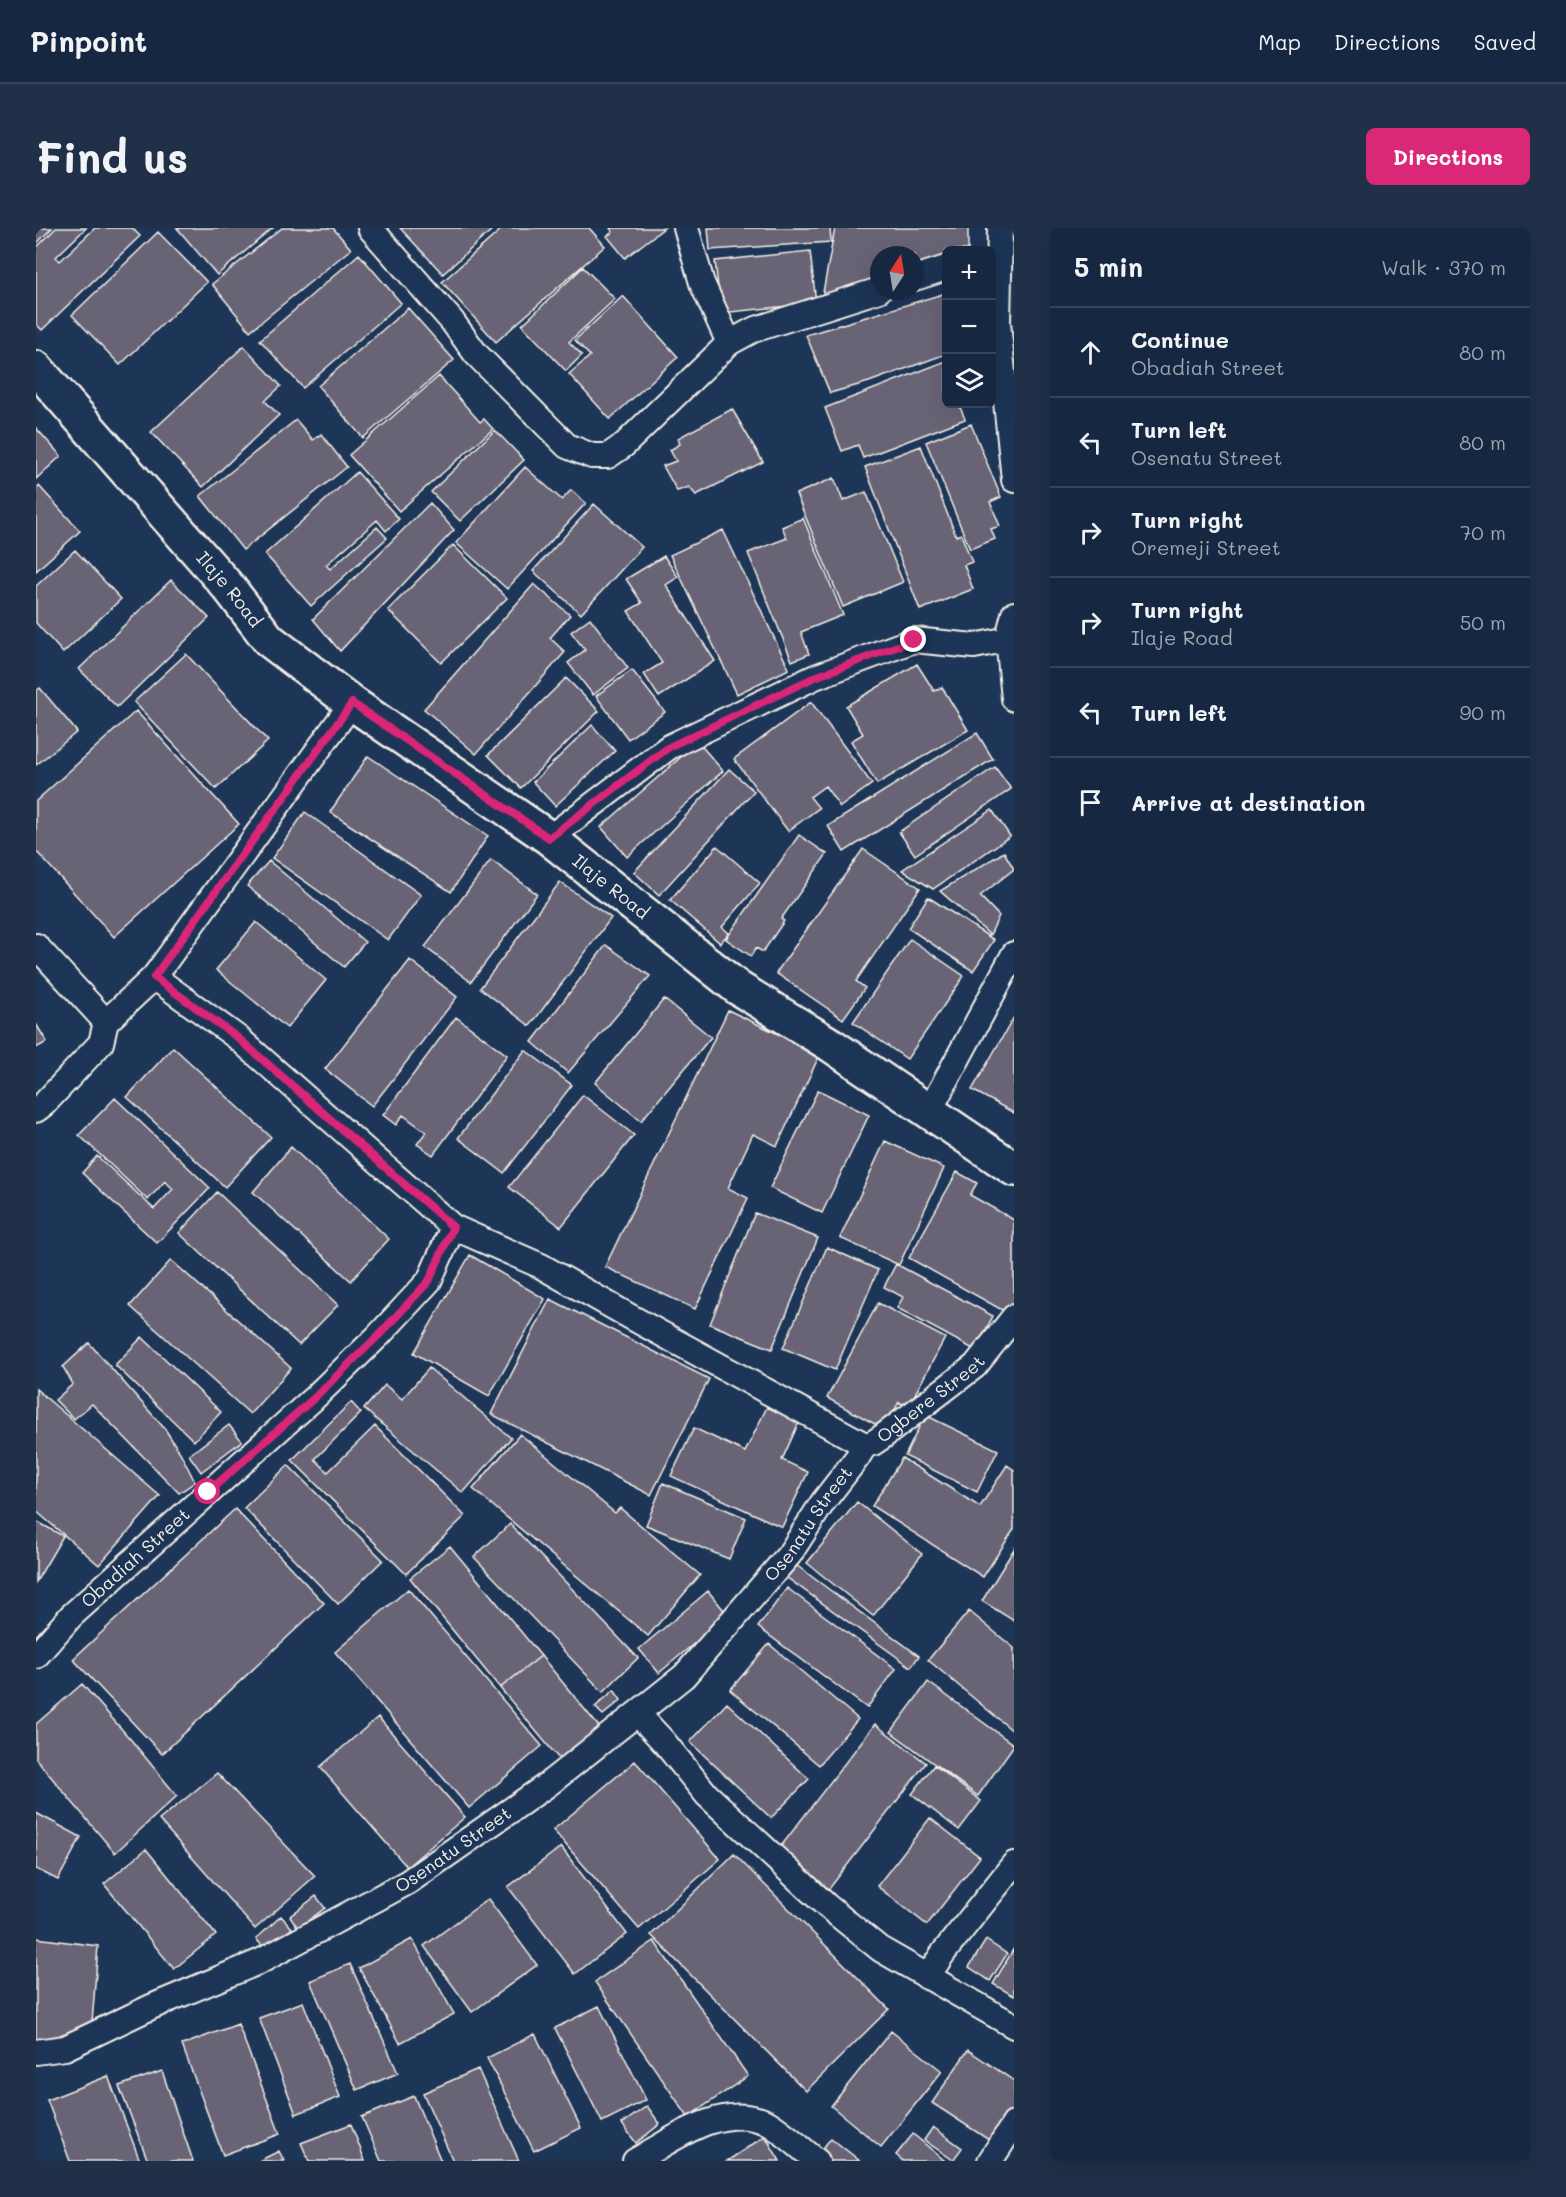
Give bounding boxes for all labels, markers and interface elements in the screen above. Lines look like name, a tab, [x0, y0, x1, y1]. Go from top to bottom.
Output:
text: Pinpoint	[30, 23, 147, 59]
text: Map	[1258, 28, 1301, 55]
text: Directions	[1334, 28, 1441, 55]
text: Saved	[1474, 28, 1536, 55]
button: Directions	[1366, 128, 1530, 185]
text: Find us	[36, 129, 188, 184]
north arrow	[870, 246, 924, 300]
map controls	[942, 246, 996, 408]
button: +	[942, 246, 996, 300]
text: 5 min	[1074, 250, 1143, 284]
text: Walk · 370 m	[1381, 254, 1506, 280]
button: −	[942, 300, 996, 354]
text: Continue	[1131, 325, 1229, 354]
icon: ahead	[1074, 336, 1107, 369]
text: 80 m	[1459, 339, 1506, 365]
button: layers	[942, 354, 996, 408]
text: Obadiah Street	[1131, 354, 1285, 380]
text: Turn left	[1131, 415, 1227, 444]
icon: left	[1074, 426, 1107, 459]
text: 80 m	[1459, 429, 1506, 455]
text: Osenatu Street	[1131, 444, 1282, 470]
text: Turn right	[1131, 505, 1243, 534]
icon: right	[1074, 516, 1107, 549]
text: 70 m	[1460, 519, 1506, 545]
text: Oremeji Street	[1131, 534, 1280, 560]
street label: Ilaje Road	[192, 546, 268, 632]
text: Turn right	[1131, 595, 1243, 624]
icon: right	[1074, 606, 1107, 639]
text: 50 m	[1460, 609, 1506, 635]
text: Ilaje Road	[1131, 624, 1233, 650]
route end	[900, 626, 926, 652]
icon: left	[1074, 696, 1107, 729]
text: Turn left	[1131, 698, 1227, 727]
text: 90 m	[1460, 699, 1506, 725]
icon: arrive	[1074, 786, 1107, 819]
text: Arrive at destination	[1131, 788, 1366, 817]
street label: Ilaje Road	[568, 848, 655, 924]
street label: Ogbere Street	[871, 1350, 990, 1448]
street label: Osenatu Street	[758, 1461, 857, 1586]
route start	[194, 1478, 220, 1504]
street label: Obadiah Street	[75, 1502, 195, 1612]
street label: Osenatu Street	[391, 1801, 516, 1898]

